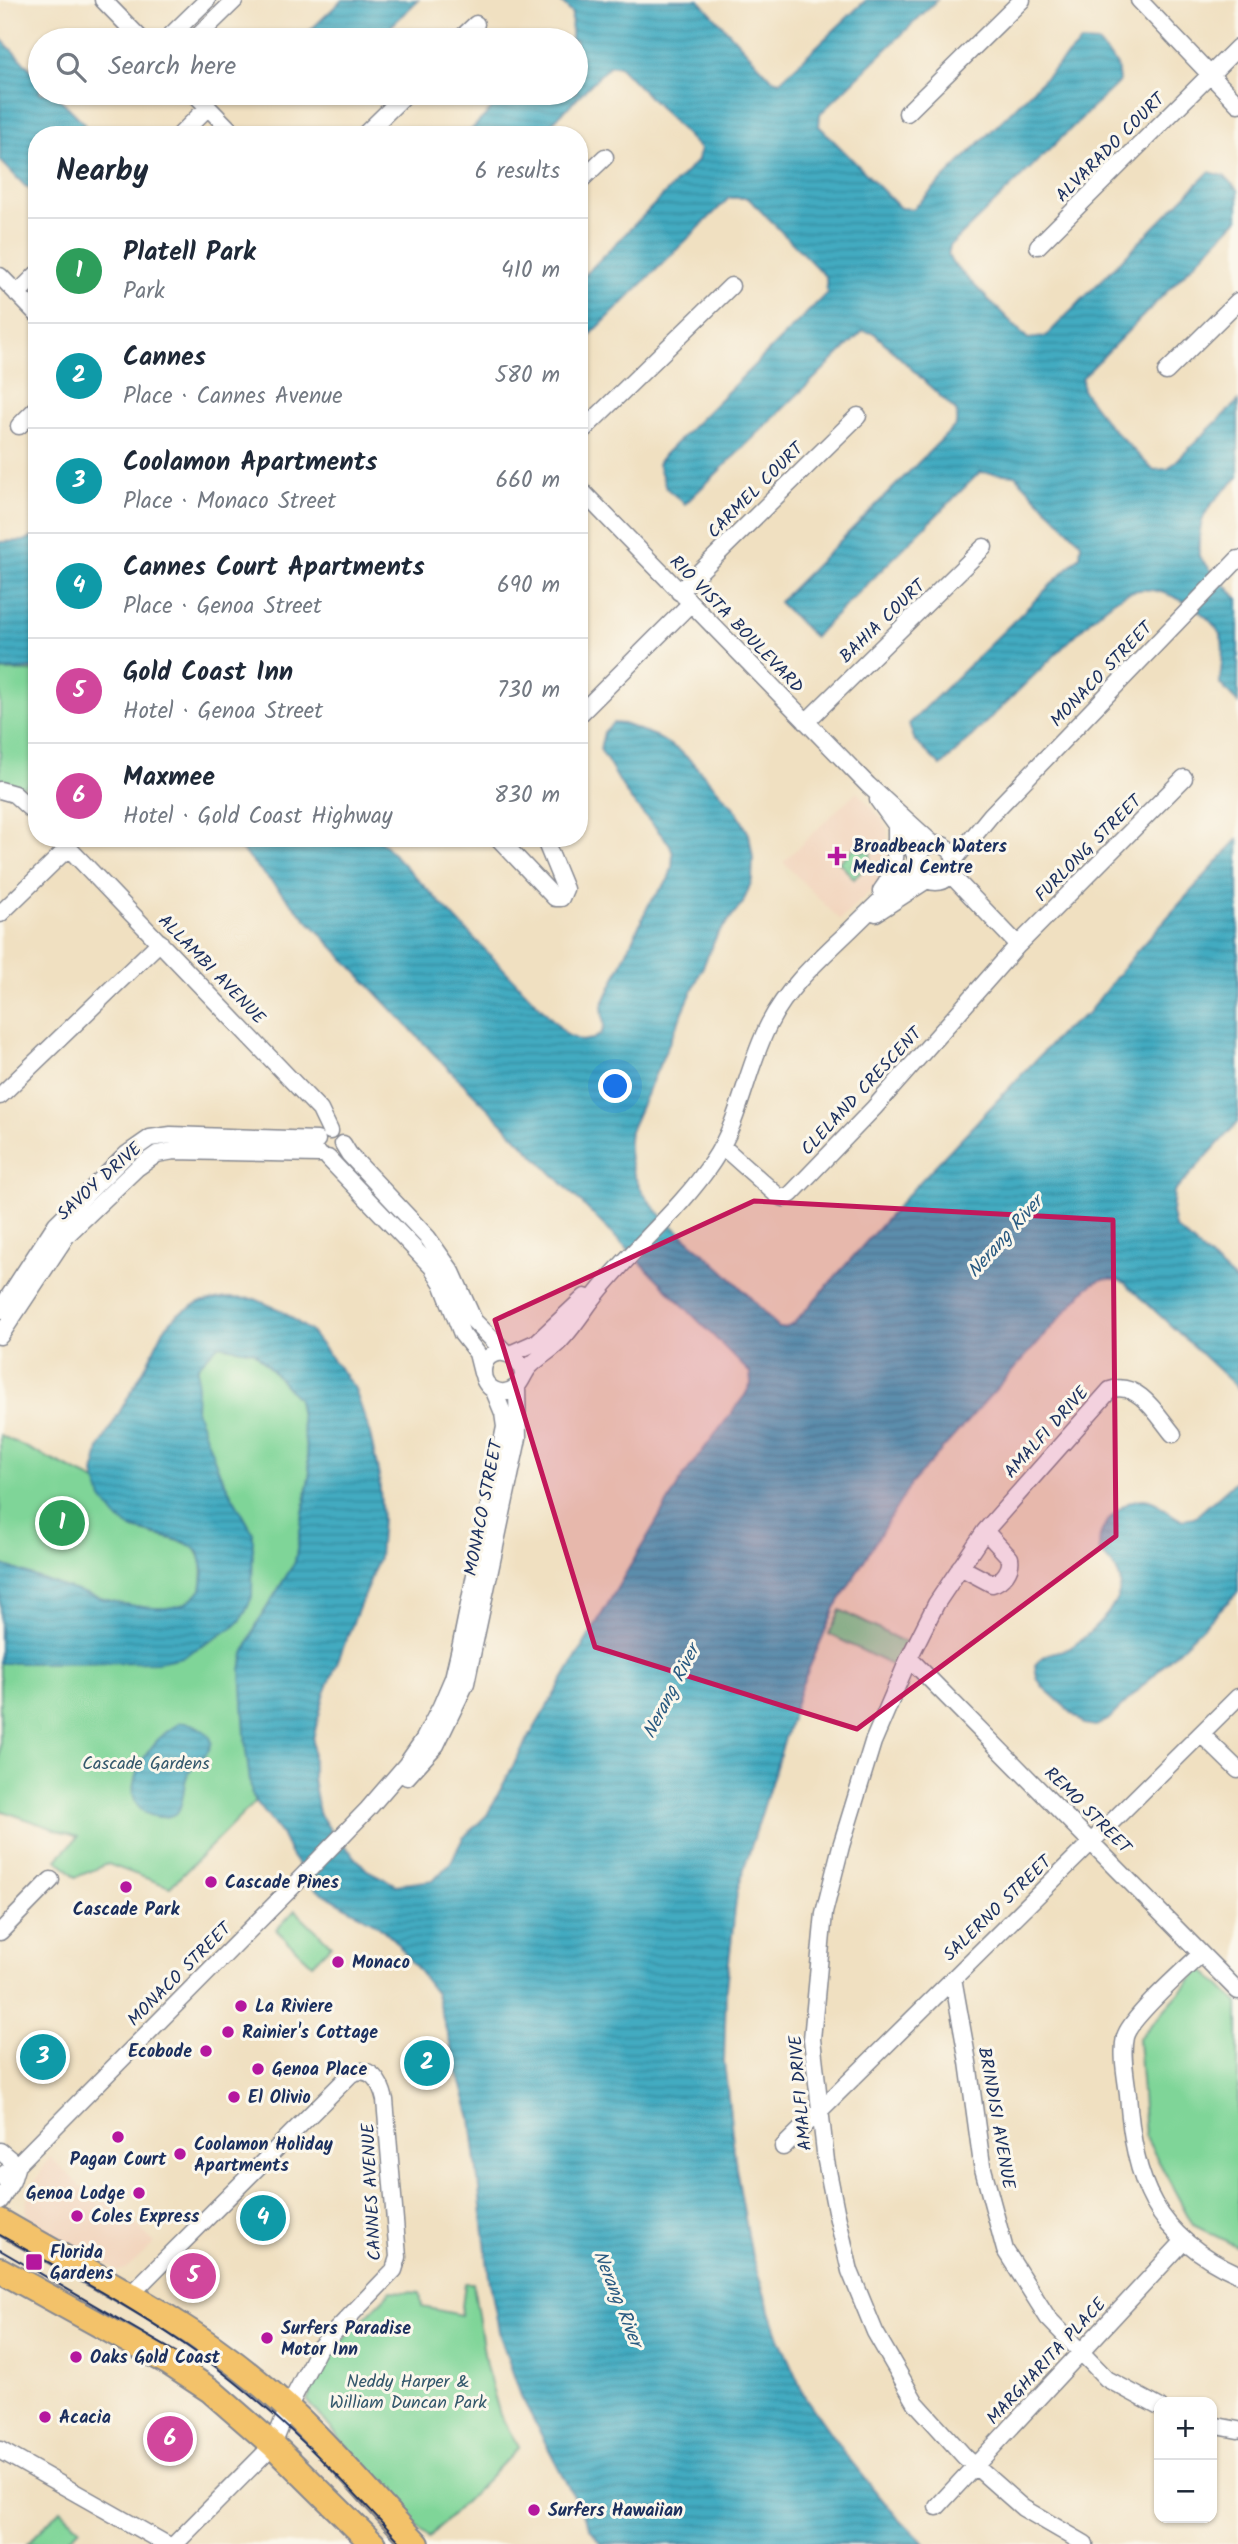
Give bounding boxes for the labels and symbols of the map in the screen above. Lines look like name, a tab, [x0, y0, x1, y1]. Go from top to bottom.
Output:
street label: ALVARADO COURT	[1049, 85, 1174, 210]
street label: CARMEL COURT	[701, 435, 812, 546]
street label: RIO VISTA BOULEVARD	[662, 549, 810, 701]
street label: BAHIA COURT	[833, 572, 934, 671]
street label: MONACO STREET	[1044, 614, 1161, 735]
street label: FURLONG STREET	[1028, 788, 1151, 910]
place label: Broadbeach Waters Medical Centre	[853, 833, 1008, 883]
marker: Broadbeach Waters Medical Centre	[827, 846, 847, 866]
street label: ALLAMBI AVENUE	[150, 908, 272, 1032]
street label: CLELAND CRESCENT	[794, 1020, 931, 1163]
your location	[598, 1069, 632, 1103]
street label: SAVOY DRIVE	[51, 1135, 150, 1229]
water label: Nerang River	[960, 1187, 1053, 1285]
street label: AMALFI DRIVE	[998, 1380, 1097, 1486]
street label: MONACO STREET	[457, 1437, 512, 1579]
pin: 1	[39, 1497, 85, 1549]
water label: Nerang River	[635, 1636, 710, 1744]
park label: Cascade Gardens	[82, 1750, 210, 1779]
street label: REMO STREET	[1036, 1761, 1138, 1863]
street label: SALERNO STREET	[937, 1848, 1060, 1969]
place label: Cascade Pines	[225, 1869, 339, 1898]
marker: Cascade Pines	[203, 1874, 219, 1890]
marker: Cascade Park	[118, 1879, 134, 1895]
place label: Cascade Park	[73, 1896, 180, 1925]
street label: MONACO STREET	[121, 1915, 240, 2034]
place label: Monaco	[352, 1949, 410, 1978]
marker: Monaco	[330, 1954, 346, 1970]
place label: La Riviere	[255, 1993, 333, 2022]
marker: La Riviere	[233, 1998, 249, 2014]
place label: Rainier's Cottage	[242, 2019, 378, 2048]
marker: Rainier's Cottage	[220, 2024, 236, 2040]
pin: 3	[20, 2031, 66, 2083]
street label: AMALFI DRIVE	[782, 2033, 821, 2152]
pin: 2	[404, 2037, 450, 2089]
place label: Ecobode	[128, 2038, 192, 2067]
marker: Ecobode	[198, 2043, 214, 2059]
street label: BRINDISI AVENUE	[969, 2045, 1022, 2192]
place label: Genoa Place	[272, 2056, 367, 2085]
marker: Genoa Place	[250, 2061, 266, 2077]
place label: El Olivio	[248, 2084, 311, 2113]
marker: El Olivio	[226, 2089, 242, 2105]
street label: CANNES AVENUE	[354, 2122, 391, 2262]
marker: Pagan Court	[110, 2129, 126, 2145]
place label: Coolamon Holiday Apartments	[194, 2131, 334, 2181]
place label: Pagan Court	[70, 2146, 167, 2175]
marker: Coolamon Holiday Apartments	[172, 2146, 188, 2162]
place label: Genoa Lodge	[26, 2180, 125, 2209]
marker: Genoa Lodge	[131, 2185, 147, 2201]
pin: 4	[240, 2192, 286, 2244]
place label: Coles Express	[91, 2203, 200, 2232]
marker: Coles Express	[69, 2208, 85, 2224]
place label: Florida Gardens	[50, 2239, 114, 2289]
water label: Nerang River	[584, 2246, 652, 2355]
pin: 5	[170, 2250, 216, 2302]
marker: Florida Gardens	[24, 2252, 44, 2272]
street label: MARGHARITA PLACE	[980, 2291, 1114, 2432]
place label: Surfers Paradise Motor Inn	[281, 2315, 411, 2365]
marker: Surfers Paradise Motor Inn	[259, 2330, 275, 2346]
place label: Oaks Gold Coast	[90, 2344, 221, 2373]
marker: Oaks Gold Coast	[68, 2349, 84, 2365]
park label: Neddy Harper & William Duncan Park	[329, 2368, 487, 2418]
place label: Acacia	[59, 2404, 111, 2433]
marker: Acacia	[37, 2409, 53, 2425]
pin: 6	[147, 2413, 193, 2465]
place label: Surfers Hawaiian	[548, 2497, 683, 2526]
marker: Surfers Hawaiian	[526, 2502, 542, 2518]

